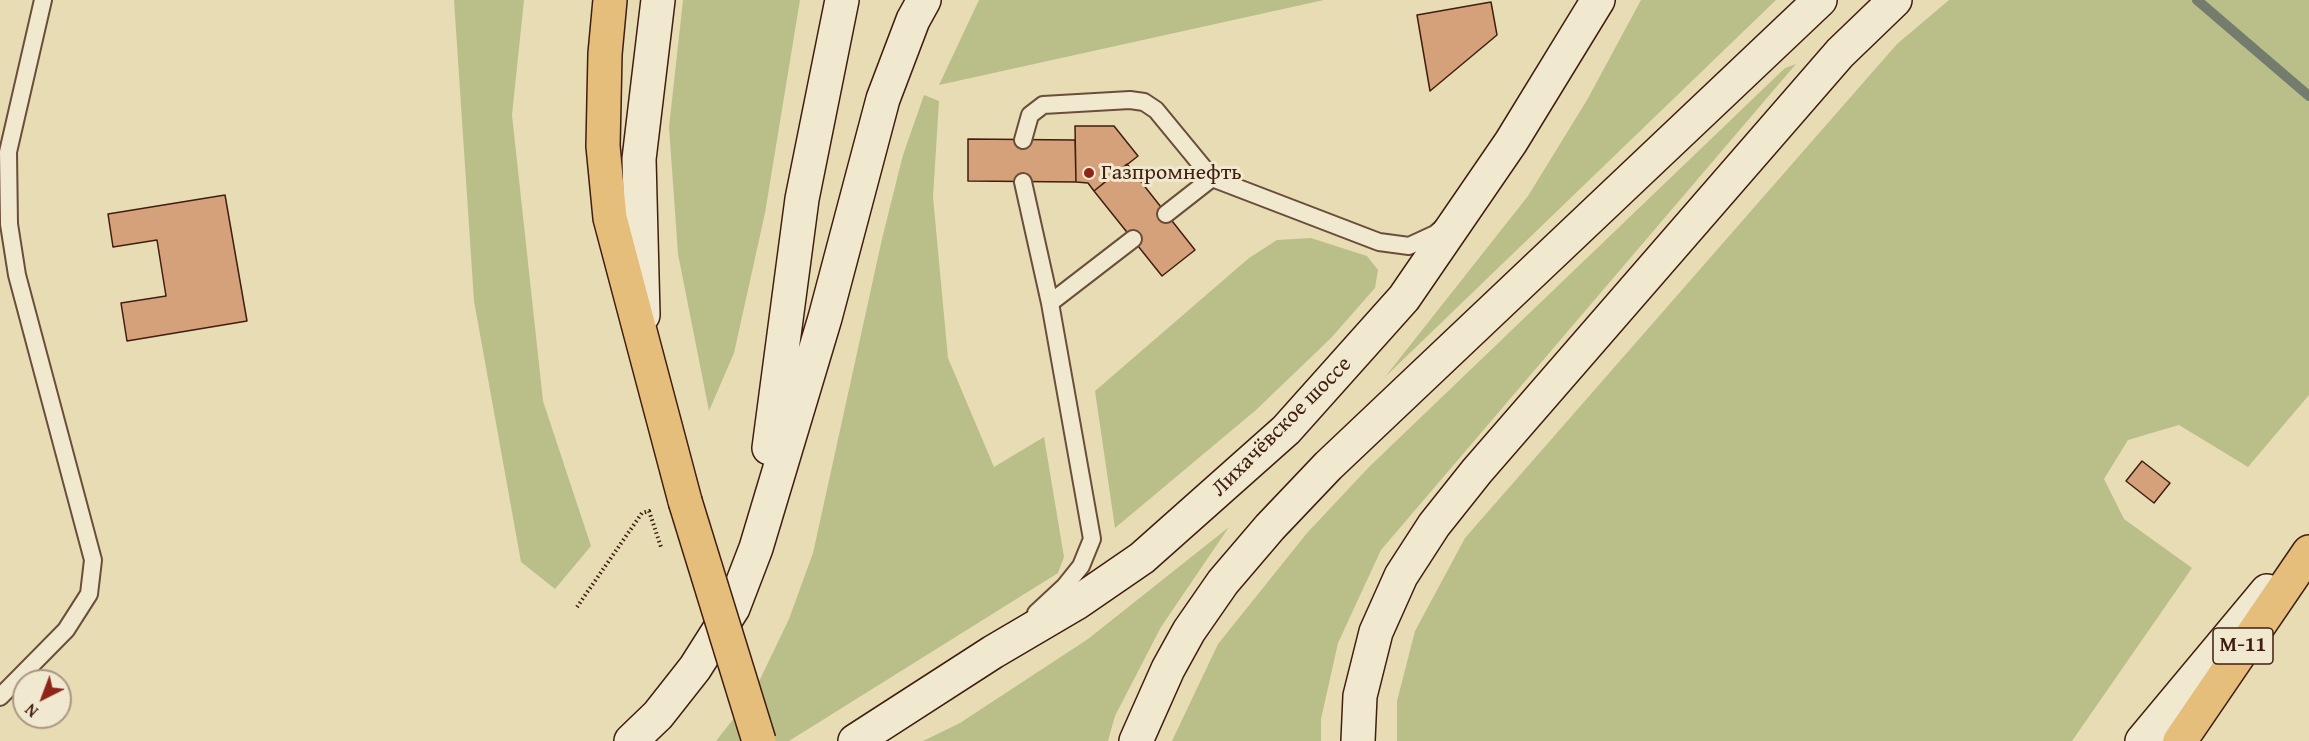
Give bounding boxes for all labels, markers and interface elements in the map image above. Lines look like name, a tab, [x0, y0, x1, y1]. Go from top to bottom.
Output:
place label: Газпромнефть	[1101, 160, 1242, 186]
marker: Газпромнефть	[1082, 166, 1096, 180]
street label: Лихачёвское шоссе	[1207, 352, 1357, 502]
road number: М-11	[2213, 628, 2273, 664]
north arrow	[12, 669, 72, 729]
text: N	[19, 698, 43, 723]

